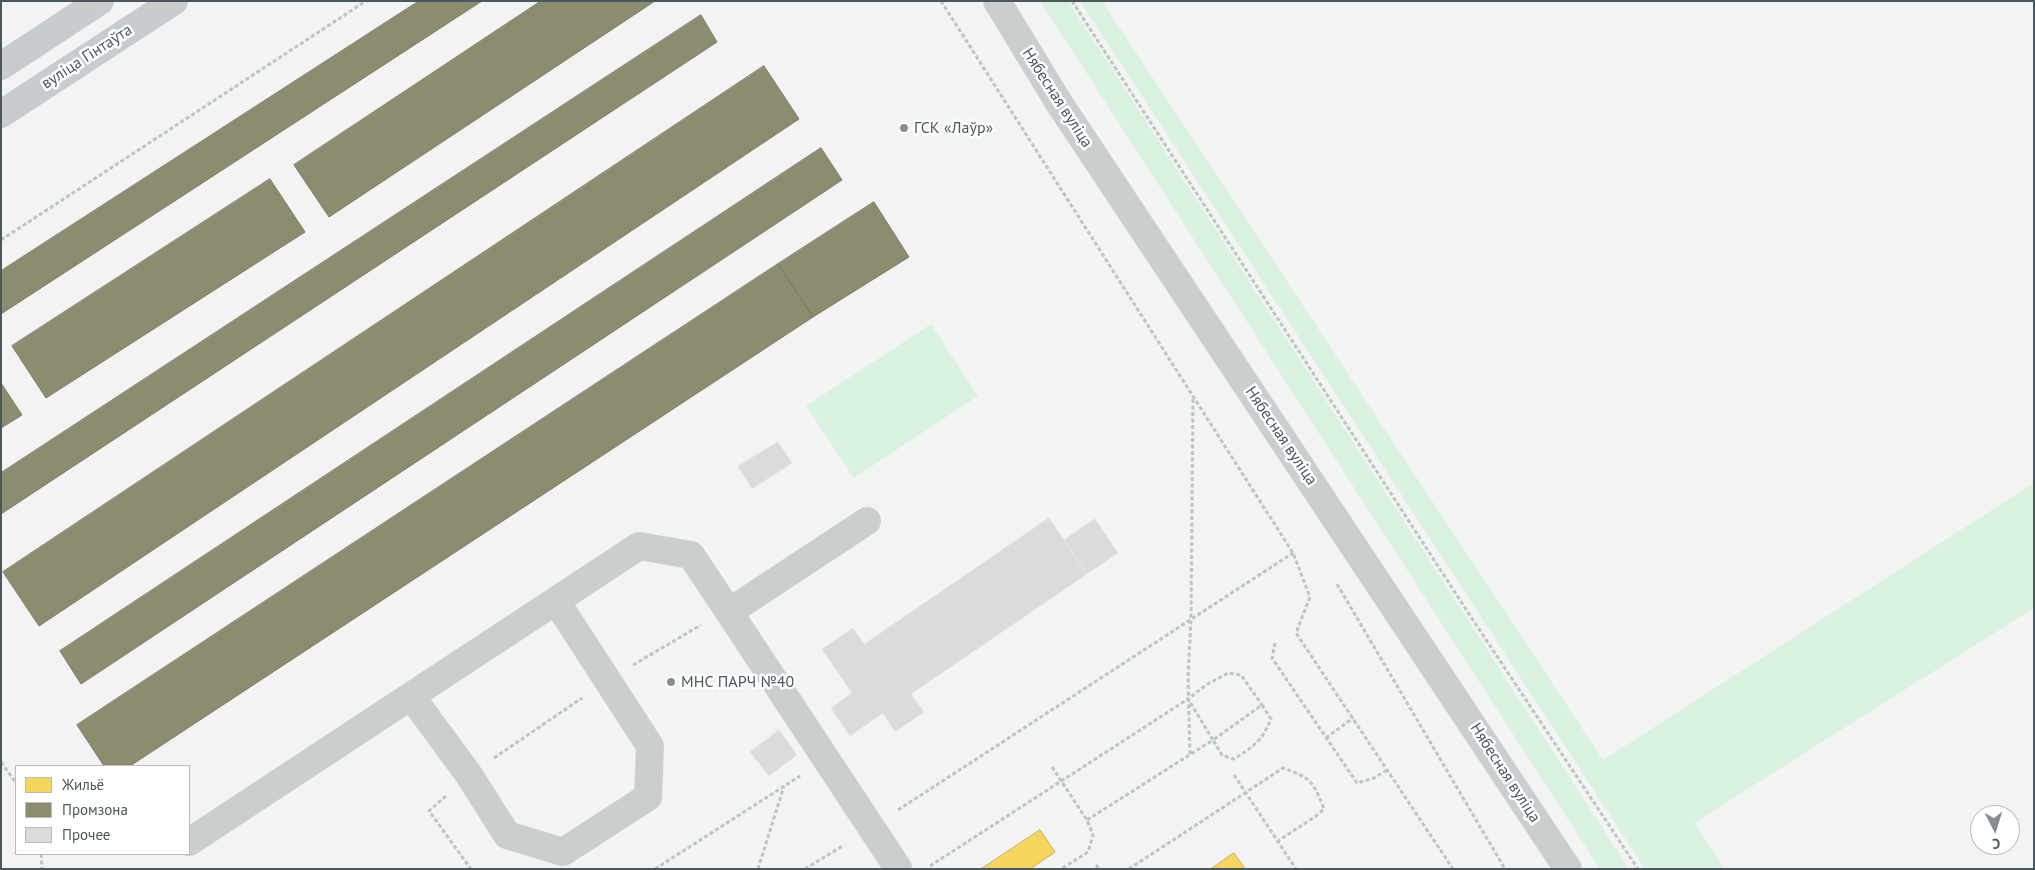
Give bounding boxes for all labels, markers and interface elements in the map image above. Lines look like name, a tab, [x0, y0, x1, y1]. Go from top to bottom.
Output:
street label: вуліца Гінтаўта	[38, 21, 136, 93]
street label: Нябесная вуліца	[1018, 45, 1096, 151]
place label: ГСК «Лаўр»	[914, 118, 993, 138]
marker: ГСК «Лаўр»	[898, 122, 910, 134]
street label: Нябесная вуліца	[1241, 383, 1321, 489]
place label: МНС ПАРЧ №40	[681, 672, 794, 692]
marker: МНС ПАРЧ №40	[665, 676, 677, 688]
street label: Нябесная вуліца	[1466, 720, 1544, 826]
legend	[15, 765, 190, 855]
text: Жильё	[62, 775, 104, 794]
text: Промзона	[62, 800, 128, 819]
north arrow	[1970, 805, 2020, 855]
text: Прочее	[62, 825, 110, 844]
text: С	[1992, 835, 2001, 853]

